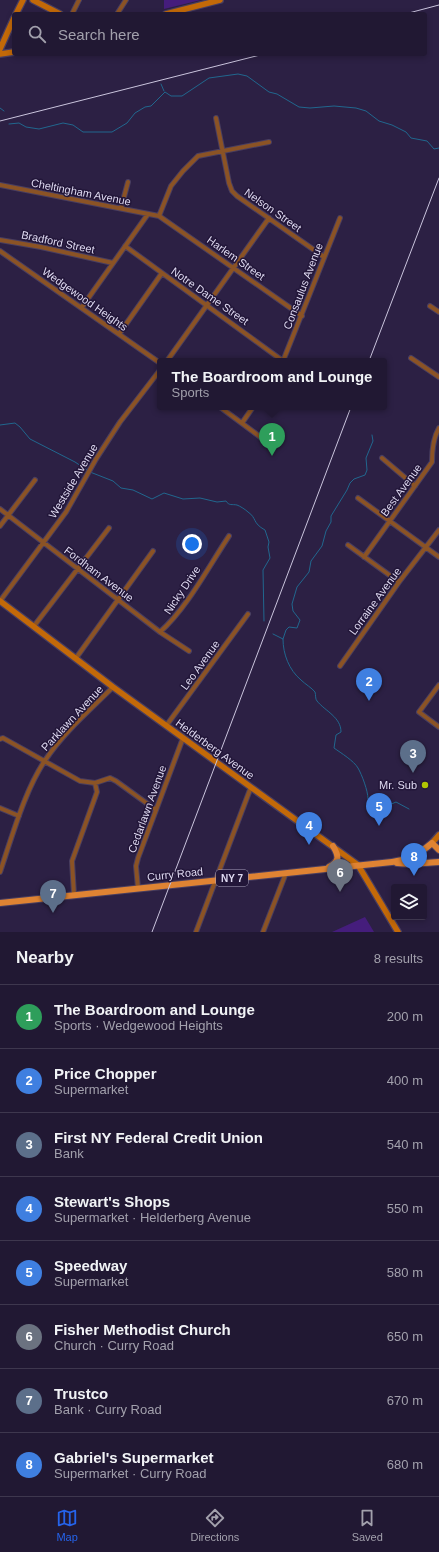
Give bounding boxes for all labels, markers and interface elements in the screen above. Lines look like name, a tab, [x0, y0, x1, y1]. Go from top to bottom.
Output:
search box	[12, 12, 427, 56]
icon: search	[26, 23, 48, 45]
text: Search here	[58, 26, 140, 43]
street label: Cheltingham Avenue	[30, 176, 132, 208]
street label: Nelson Street	[242, 186, 304, 234]
street label: Bradford Street	[20, 228, 96, 256]
street label: Harlem Street	[205, 234, 267, 282]
street label: Consaulus Avenue	[281, 241, 325, 331]
street label: Wedgewood Heights	[40, 265, 130, 333]
street label: Notre Dame Street	[169, 265, 251, 327]
popup	[157, 358, 387, 410]
text: The Boardroom and Lounge	[172, 368, 372, 385]
text: Sports	[172, 385, 209, 400]
pin: 1	[259, 423, 285, 456]
street label: Westside Avenue	[46, 442, 100, 520]
street label: Best Avenue	[378, 462, 424, 518]
your location	[182, 534, 202, 554]
street label: Fordham Avenue	[62, 544, 136, 604]
street label: Nicky Drive	[161, 564, 203, 616]
street label: Lorraine Avenue	[347, 565, 403, 637]
street label: Leo Avenue	[178, 638, 222, 692]
pin: 2	[356, 668, 382, 701]
street label: Parklawn Avenue	[39, 683, 105, 753]
street label: Helderberg Avenue	[173, 717, 257, 781]
pin: 3	[400, 740, 426, 773]
street label: Cedarlawn Avenue	[126, 764, 168, 854]
place label: Mr. Sub	[379, 779, 417, 791]
marker: Mr. Sub	[420, 780, 430, 790]
pin: 5	[366, 793, 392, 826]
pin: 4	[296, 812, 322, 845]
pin: 8	[401, 843, 427, 876]
pin: 6	[327, 859, 353, 892]
street label: Curry Road	[146, 865, 204, 883]
road number: NY 7	[216, 870, 248, 886]
pin: 7	[40, 880, 66, 913]
map controls	[391, 884, 427, 920]
button: layers	[391, 884, 427, 920]
text: Nearby	[16, 948, 74, 967]
text: 8 results	[374, 951, 423, 966]
text: The Boardroom and Lounge	[54, 1001, 255, 1018]
text: 1	[25, 1009, 33, 1024]
text: 200 m	[387, 1009, 423, 1024]
text: Sports · Wedgewood Heights	[54, 1018, 223, 1033]
text: Price Chopper	[54, 1065, 157, 1082]
text: 2	[25, 1073, 33, 1088]
text: 400 m	[387, 1073, 423, 1088]
text: Supermarket	[54, 1082, 128, 1097]
text: First NY Federal Credit Union	[54, 1129, 263, 1146]
text: 3	[25, 1137, 33, 1152]
text: 540 m	[387, 1137, 423, 1152]
text: Bank	[54, 1146, 84, 1161]
text: Stewart's Shops	[54, 1193, 170, 1210]
text: 4	[25, 1201, 33, 1216]
text: 550 m	[387, 1201, 423, 1216]
text: Supermarket · Helderberg Avenue	[54, 1210, 251, 1225]
text: Speedway	[54, 1257, 127, 1274]
text: 5	[25, 1265, 33, 1280]
text: 580 m	[387, 1265, 423, 1280]
text: Supermarket	[54, 1274, 128, 1289]
text: Fisher Methodist Church	[54, 1321, 231, 1338]
text: 6	[25, 1329, 33, 1344]
text: 650 m	[387, 1329, 423, 1344]
text: Church · Curry Road	[54, 1338, 174, 1353]
text: Trustco	[54, 1385, 108, 1402]
text: 7	[25, 1393, 33, 1408]
text: 670 m	[387, 1393, 423, 1408]
text: Bank · Curry Road	[54, 1402, 162, 1417]
text: Gabriel's Supermarket	[54, 1449, 213, 1466]
text: 8	[25, 1457, 33, 1472]
text: 680 m	[387, 1457, 423, 1472]
text: Supermarket · Curry Road	[54, 1466, 206, 1481]
tab: Map	[56, 1507, 78, 1543]
tab: Directions	[190, 1507, 239, 1543]
tab: Saved	[352, 1507, 383, 1543]

